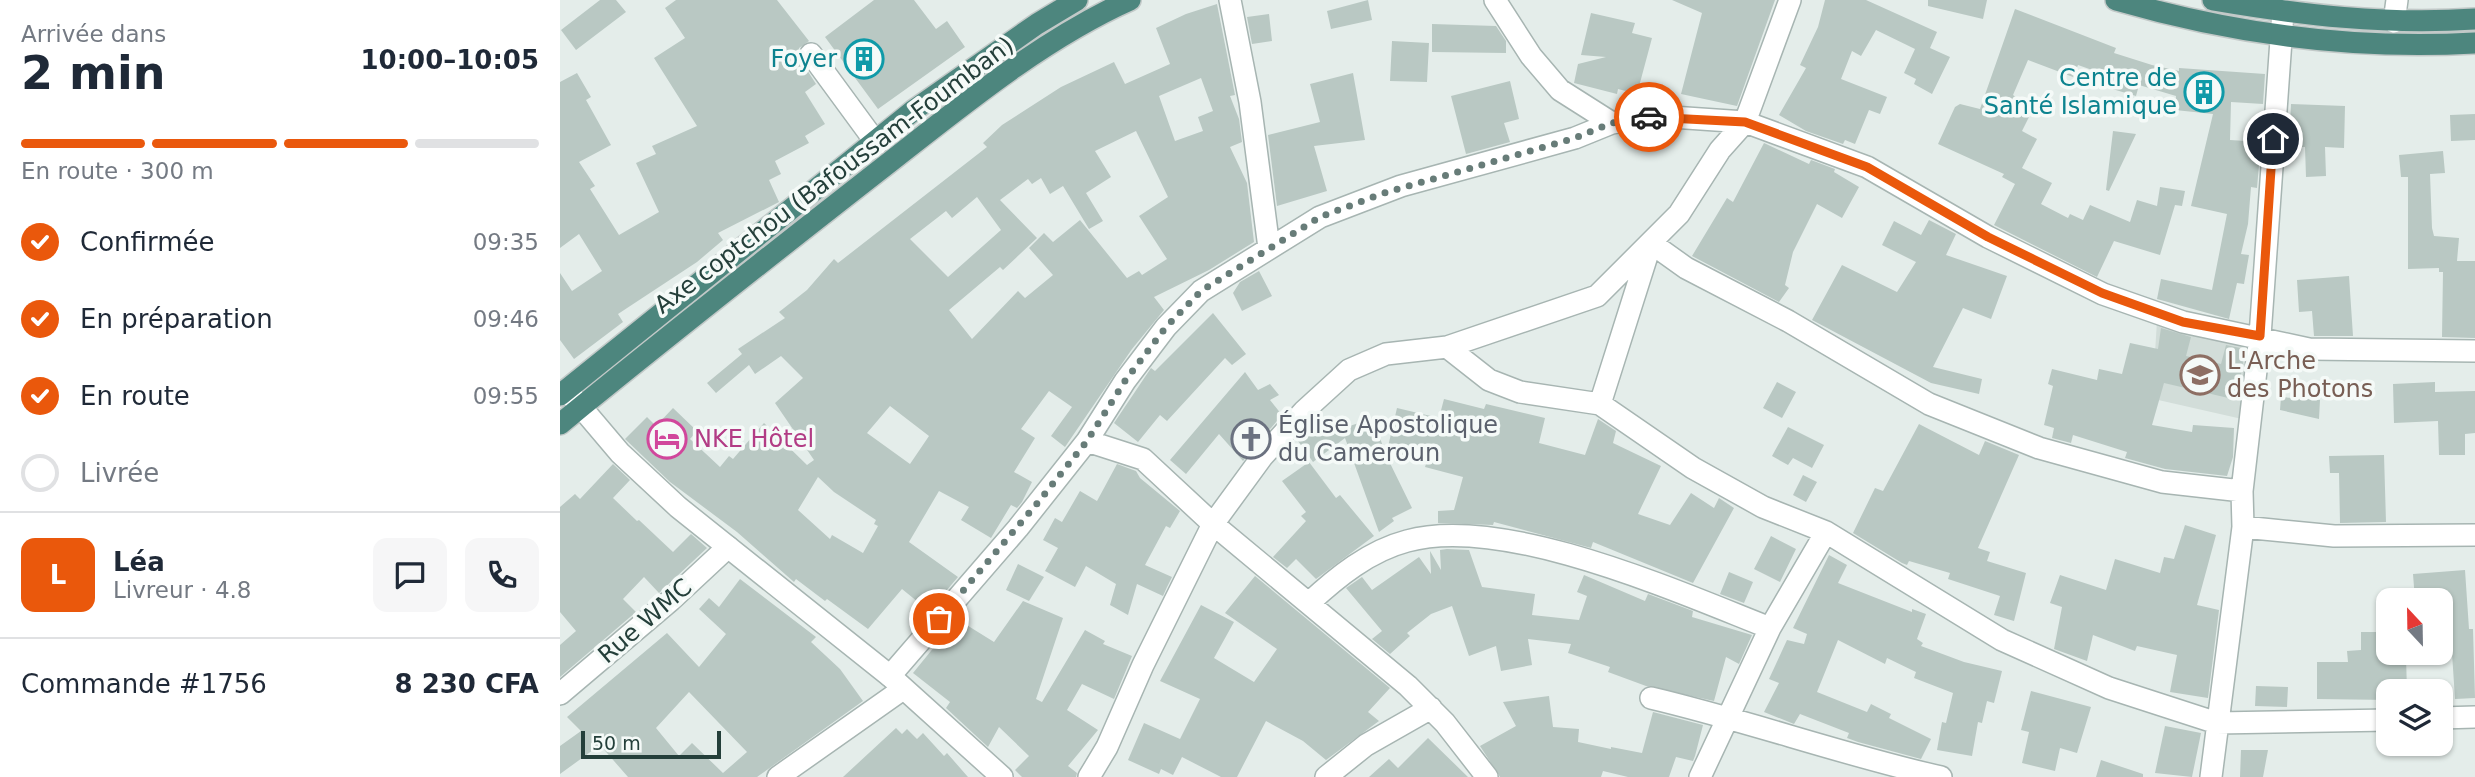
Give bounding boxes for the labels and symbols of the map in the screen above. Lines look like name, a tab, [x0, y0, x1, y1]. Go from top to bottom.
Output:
street label: Axe coptchou (Bafoussam-Foumban)	[649, 31, 1019, 319]
building icon: Foyer	[843, 38, 885, 80]
place label: Foyer	[771, 45, 837, 73]
place label: Centre de Santé Islamique	[1984, 64, 2177, 120]
building icon: Centre de Santé Islamique	[2183, 71, 2225, 113]
courier	[1614, 82, 1684, 152]
pin	[2243, 109, 2303, 169]
place label: L'Arche des Photons	[2227, 347, 2373, 403]
school or university icon: L'Arche des Photons	[2179, 354, 2221, 396]
place label: Église Apostolique du Cameroun	[1278, 410, 1498, 467]
hotel icon: NKE Hôtel	[646, 418, 688, 460]
church icon: Église Apostolique du Cameroun	[1230, 418, 1272, 460]
place label: NKE Hôtel	[694, 425, 814, 453]
street label: Rue WMC	[593, 573, 697, 669]
north arrow	[2376, 588, 2454, 665]
pin	[909, 589, 969, 649]
scale bar	[581, 728, 721, 760]

